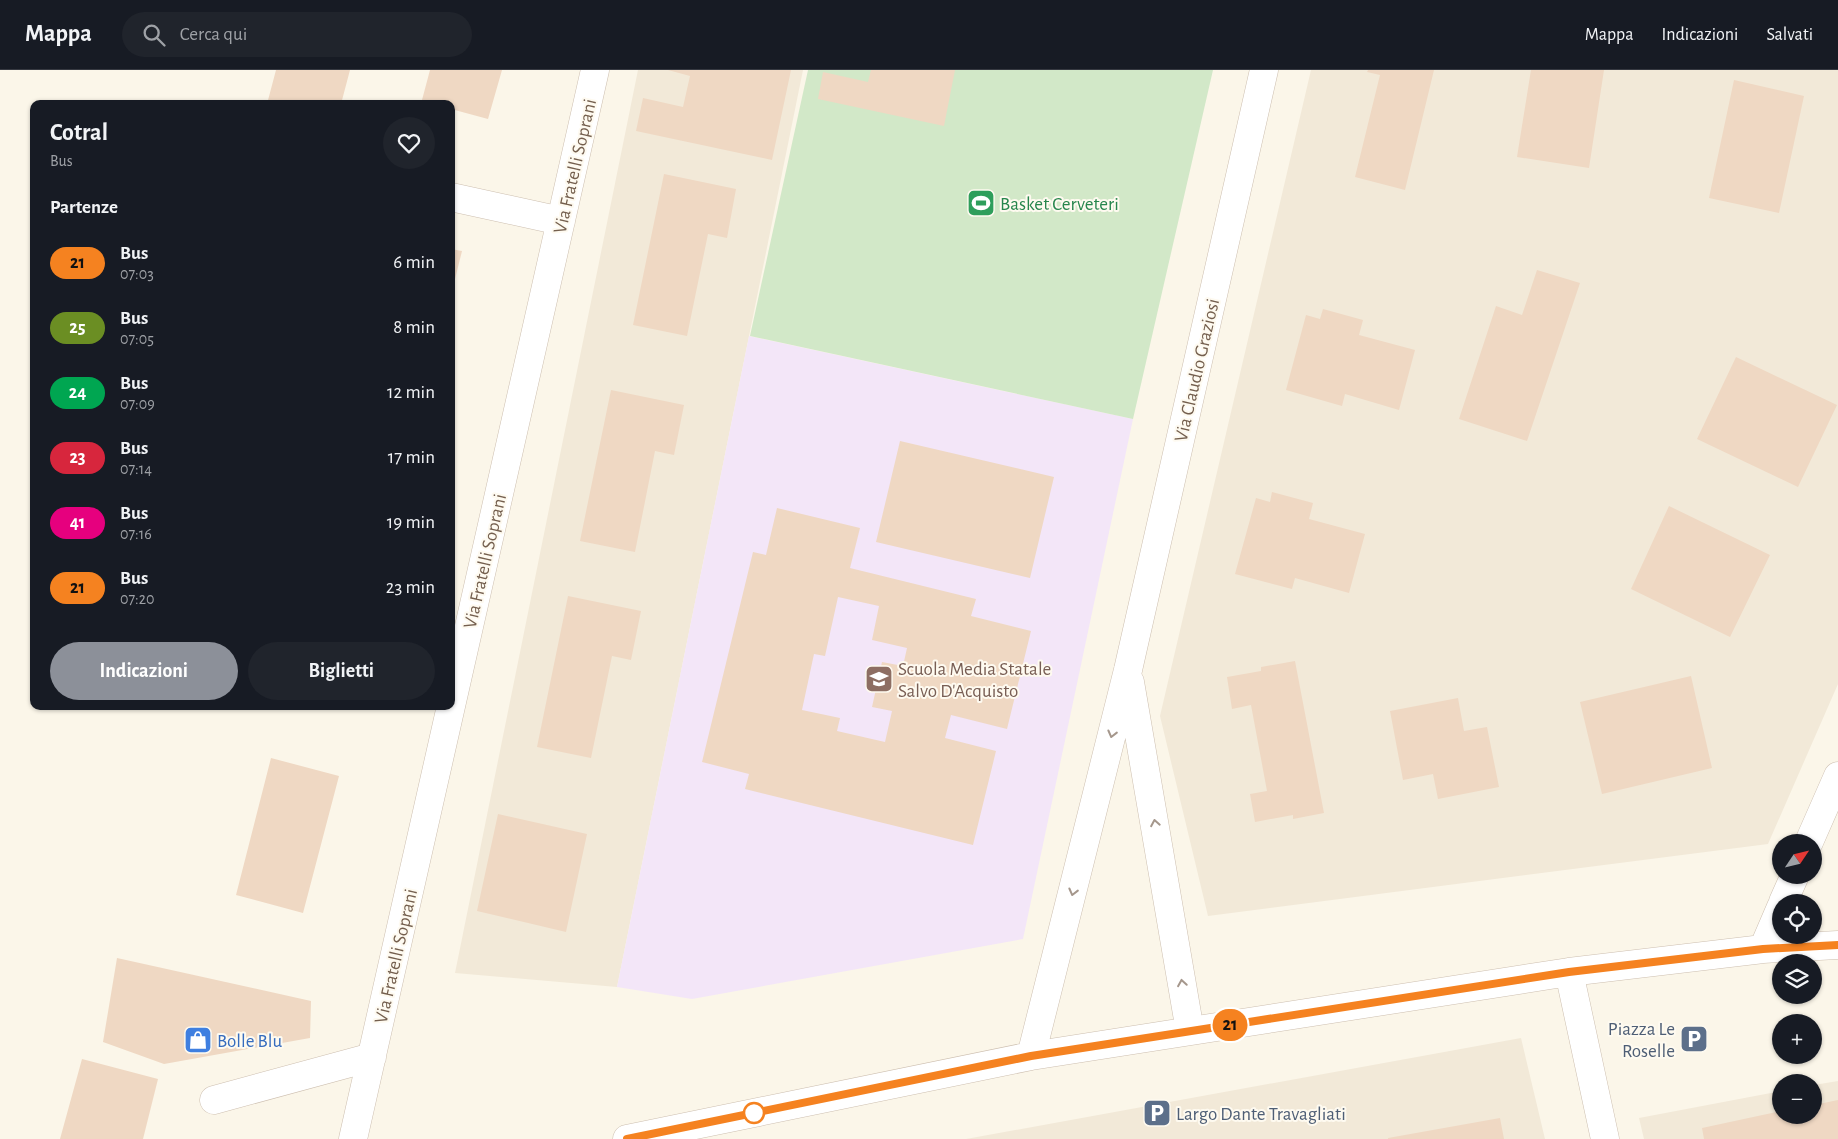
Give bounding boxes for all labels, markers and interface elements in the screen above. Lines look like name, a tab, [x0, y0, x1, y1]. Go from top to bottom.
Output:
search box	[122, 12, 472, 57]
icon: search	[140, 21, 168, 49]
text: Mappa	[25, 22, 92, 46]
text: Cerca qui	[180, 25, 247, 44]
text: Mappa	[1585, 26, 1634, 44]
text: Indicazioni	[1662, 26, 1738, 44]
text: Salvati	[1766, 26, 1813, 44]
street label: Via Fratelli Soprani	[551, 97, 600, 235]
button: heart	[383, 117, 435, 169]
text: Cotral	[50, 121, 108, 145]
text: Bus	[50, 153, 73, 169]
sports icon: Basket Cerveteri	[966, 188, 996, 218]
place label: Basket Cerveteri	[1000, 195, 1119, 214]
text: Partenze	[50, 198, 118, 217]
text: Bus	[120, 244, 148, 263]
text: 6 min	[393, 253, 435, 272]
text: 21	[70, 254, 85, 272]
text: 07:03	[120, 266, 154, 282]
street label: Via Claudio Graziosi	[1172, 297, 1223, 444]
text: Bus	[120, 309, 148, 328]
text: 8 min	[393, 318, 435, 337]
text: 25	[69, 319, 86, 337]
text: 07:05	[120, 331, 154, 347]
text: Bus	[120, 374, 148, 393]
text: 12 min	[387, 383, 435, 402]
text: 24	[69, 384, 86, 402]
text: 07:09	[120, 396, 155, 412]
text: Bus	[120, 439, 148, 458]
text: 17 min	[388, 448, 435, 467]
text: 23	[69, 449, 86, 467]
text: 07:14	[120, 461, 152, 477]
street label: Via Fratelli Soprani	[461, 492, 510, 630]
text: Bus	[120, 504, 148, 523]
text: 19 min	[387, 513, 435, 532]
text: 41	[70, 514, 85, 532]
text: 07:16	[120, 526, 152, 542]
text: Bus	[120, 569, 148, 588]
text: 23 min	[386, 578, 435, 597]
text: 21	[70, 579, 85, 597]
text: 07:20	[120, 591, 155, 607]
button: Indicazioni	[50, 642, 238, 700]
button: Biglietti	[248, 642, 435, 700]
place label: Scuola Media Statale Salvo D'Acquisto	[898, 660, 1051, 701]
school or university icon: Scuola Media Statale Salvo D'Acquisto	[864, 664, 894, 694]
one-way arrow	[1107, 730, 1118, 739]
one-way arrow	[1150, 819, 1160, 827]
north arrow	[1772, 834, 1822, 884]
map controls	[1772, 834, 1822, 1124]
street label: Via Fratelli Soprani	[372, 887, 421, 1025]
one-way arrow	[1068, 888, 1079, 897]
button: locate	[1772, 894, 1822, 944]
button: layers	[1772, 954, 1822, 1004]
one-way arrow	[1177, 979, 1187, 988]
line badge: 21	[1208, 1009, 1252, 1041]
button: +	[1772, 1014, 1822, 1064]
text: 21	[1223, 1016, 1237, 1034]
place label: Piazza Le Roselle	[1608, 1020, 1675, 1061]
parking icon: Piazza Le Roselle	[1679, 1024, 1709, 1054]
shop icon: Bolle Blu	[183, 1025, 213, 1055]
place label: Bolle Blu	[217, 1032, 283, 1051]
button: −	[1772, 1074, 1822, 1124]
parking icon: Largo Dante Travagliati	[1142, 1098, 1172, 1128]
unlabelled marker	[743, 1102, 765, 1124]
place label: Largo Dante Travagliati	[1176, 1105, 1346, 1124]

